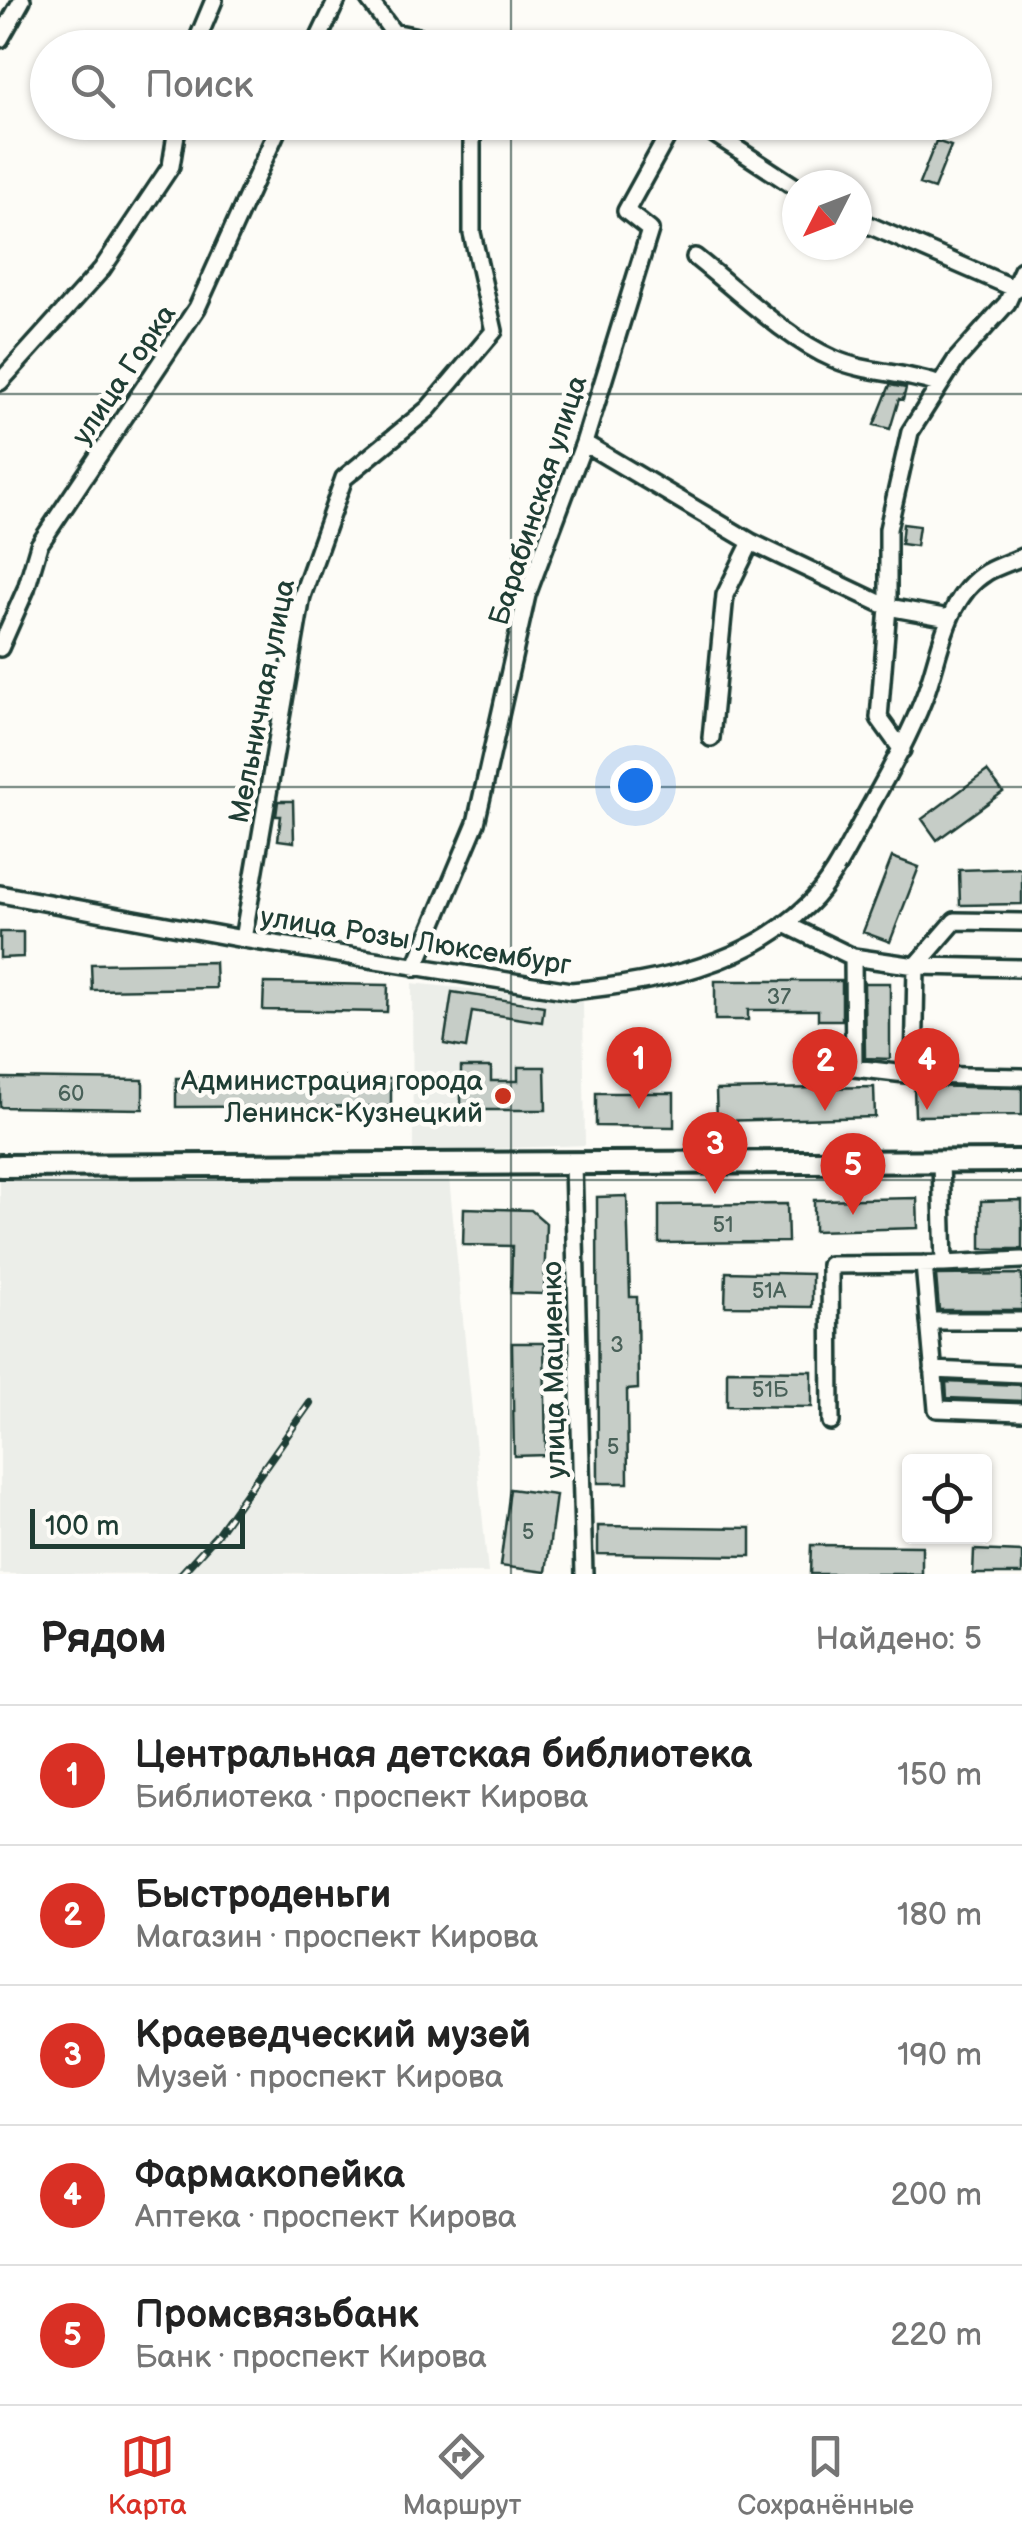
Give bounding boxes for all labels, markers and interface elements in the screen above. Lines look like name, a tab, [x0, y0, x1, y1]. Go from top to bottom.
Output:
search box	[30, 30, 992, 140]
icon: search	[65, 58, 120, 113]
text: Поиск	[145, 63, 253, 108]
north arrow	[782, 170, 872, 260]
street label: улица Горка	[65, 298, 183, 451]
street label: Барабинская улица	[482, 371, 594, 629]
street label: Мельничная улица	[223, 576, 302, 826]
your location	[610, 760, 661, 811]
street label: улица Розы Люксембург	[258, 901, 574, 982]
house number: 37	[767, 984, 791, 1011]
pin: 1	[606, 1026, 672, 1109]
pin: 2	[792, 1028, 858, 1111]
pin: 4	[894, 1028, 960, 1110]
place label: Администрация города Ленинск-Кузнецкий	[180, 1065, 483, 1130]
house number: 60	[58, 1081, 84, 1108]
marker: Администрация города Ленинск-Кузнецкий	[492, 1085, 514, 1107]
pin: 3	[682, 1112, 748, 1194]
pin: 5	[820, 1132, 886, 1215]
house number: 51	[712, 1212, 734, 1239]
street label: улица Мациенко	[536, 1261, 573, 1479]
house number: 51А	[752, 1278, 787, 1305]
house number: 3	[610, 1332, 624, 1359]
house number: 51Б	[752, 1377, 789, 1404]
house number: 5	[607, 1434, 619, 1461]
map controls	[902, 1454, 992, 1544]
button: locate	[902, 1454, 992, 1544]
scale bar	[30, 1504, 245, 1548]
text: 100 m	[45, 1510, 119, 1543]
house number: 5	[522, 1519, 534, 1546]
text: Рядом	[40, 1614, 167, 1665]
text: Найдено: 5	[816, 1620, 982, 1659]
text: Центральная детская библиотека	[135, 1733, 752, 1778]
text: 1	[66, 1756, 79, 1795]
text: 150 m	[897, 1756, 982, 1795]
text: Библиотека · проспект Кирова	[135, 1778, 588, 1817]
text: Быстроденьги	[135, 1873, 391, 1918]
text: 2	[63, 1896, 82, 1935]
text: 180 m	[897, 1896, 982, 1935]
text: Магазин · проспект Кирова	[135, 1918, 538, 1957]
text: Краеведческий музей	[135, 2013, 531, 2058]
text: 3	[63, 2036, 82, 2075]
text: 190 m	[897, 2036, 982, 2075]
text: Музей · проспект Кирова	[135, 2058, 504, 2097]
text: Фармакопейка	[135, 2153, 405, 2198]
text: 4	[63, 2176, 82, 2215]
text: 200 m	[890, 2176, 982, 2215]
text: Аптека · проспект Кирова	[135, 2198, 517, 2237]
text: Промсвязьбанк	[135, 2293, 419, 2338]
text: 5	[63, 2316, 82, 2355]
text: 220 m	[890, 2316, 982, 2355]
text: Банк · проспект Кирова	[135, 2338, 487, 2377]
tab: Карта	[108, 2429, 187, 2522]
tab: Маршрут	[402, 2429, 522, 2522]
tab: Сохранённые	[737, 2429, 914, 2522]

